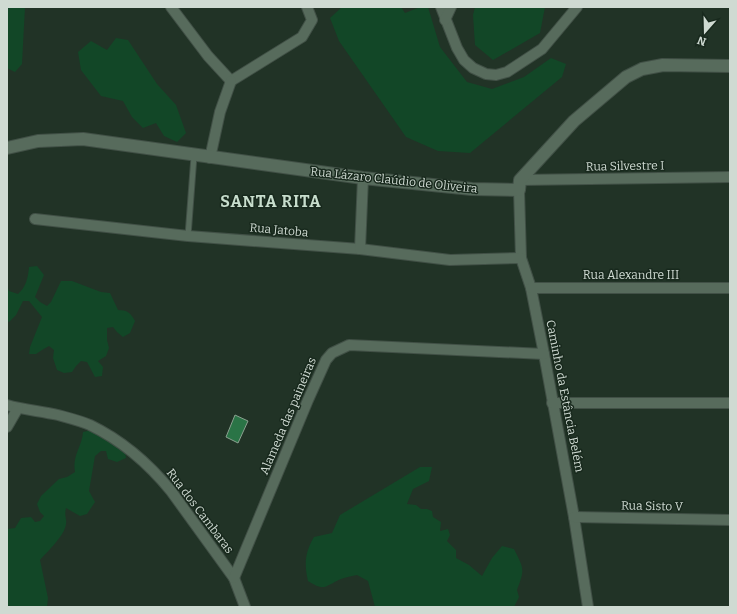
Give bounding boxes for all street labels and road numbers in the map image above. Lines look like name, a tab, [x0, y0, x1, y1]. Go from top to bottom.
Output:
street label: Rua Silvestre I	[586, 158, 664, 174]
street label: Rua Lázaro Claúdio de Oliveira	[310, 164, 479, 196]
street label: Rua Jatoba	[249, 220, 309, 240]
street label: Rua Alexandre III	[583, 268, 679, 282]
street label: Caminho da Estância Belém	[543, 319, 587, 474]
street label: Alameda das paineiras	[257, 355, 319, 477]
street label: Rua dos Cambaras	[164, 466, 237, 556]
street label: Rua Sisto V	[621, 498, 684, 514]

